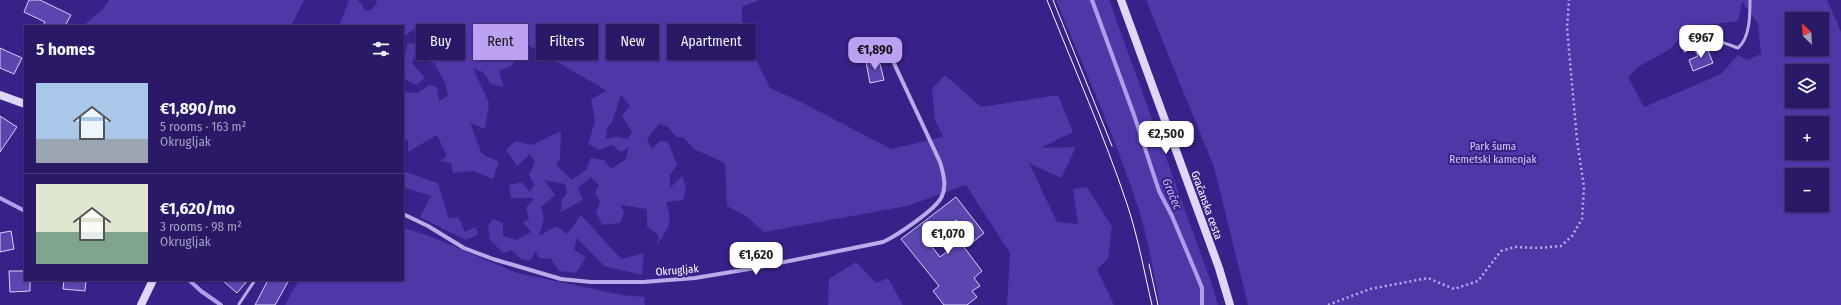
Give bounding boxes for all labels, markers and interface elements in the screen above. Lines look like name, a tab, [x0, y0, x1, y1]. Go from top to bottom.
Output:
north arrow	[1785, 12, 1829, 56]
map controls	[1785, 12, 1829, 212]
chip: Buy	[416, 24, 465, 60]
chip: Rent	[473, 24, 528, 60]
chip: Filters	[536, 24, 598, 60]
chip: New	[606, 24, 659, 60]
chip: Apartment	[667, 24, 756, 60]
pin: €967	[1677, 25, 1725, 59]
text: €967	[1688, 30, 1714, 45]
pin: €1,890	[842, 37, 908, 71]
icon: filters	[370, 38, 392, 60]
text: 5 homes	[36, 39, 95, 60]
text: €1,890	[857, 42, 893, 57]
button: layers	[1785, 64, 1829, 108]
text: €1,890/mo	[160, 98, 236, 119]
icon: home	[68, 99, 116, 147]
button: +	[1785, 116, 1829, 160]
text: 5 rooms · 163 m²	[160, 119, 246, 134]
pin: €2,500	[1133, 121, 1199, 155]
text: €2,500	[1148, 126, 1184, 141]
text: Okrugljak	[160, 134, 211, 149]
park label: Park šuma Remetski kamenjak	[1449, 140, 1538, 166]
button: −	[1785, 168, 1829, 212]
street label: Gračanska cesta	[1188, 169, 1225, 241]
water label: Gračec	[1159, 176, 1185, 213]
text: €1,620/mo	[160, 198, 235, 219]
icon: home	[68, 200, 116, 248]
text: 3 rooms · 98 m²	[160, 219, 242, 234]
pin: €1,070	[915, 221, 981, 255]
text: €1,070	[931, 226, 965, 241]
text: Okrugljak	[160, 234, 211, 249]
pin: €1,620	[723, 242, 789, 276]
text: €1,620	[739, 247, 773, 262]
street label: Okrugljak	[655, 262, 700, 279]

